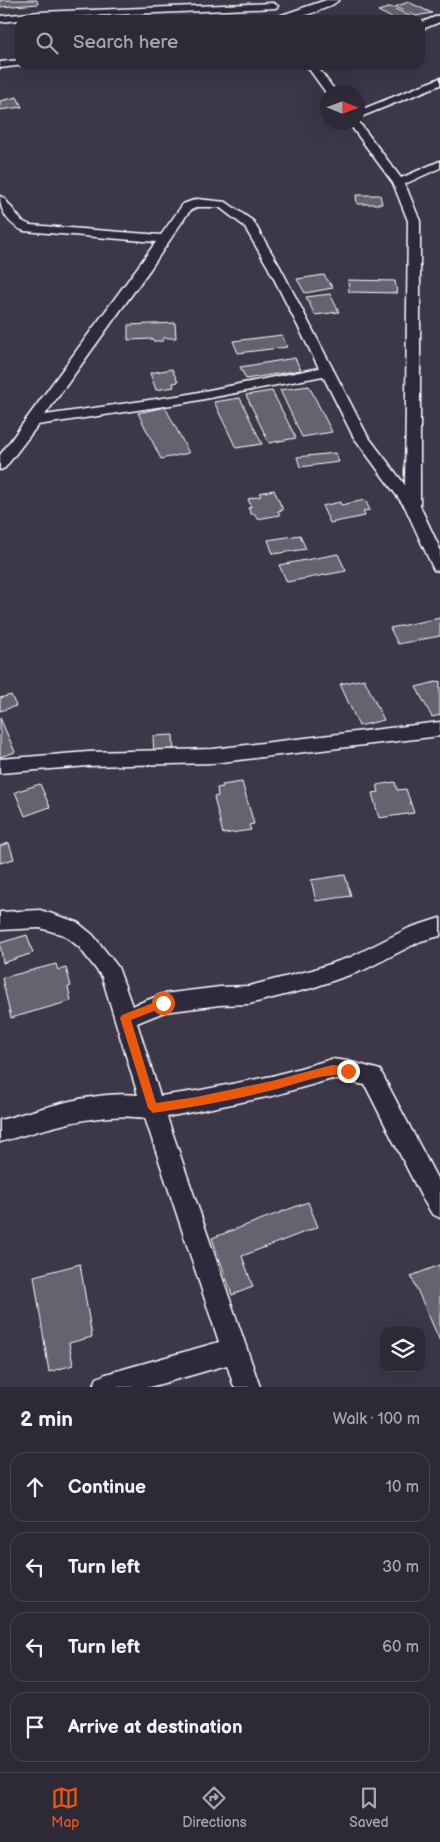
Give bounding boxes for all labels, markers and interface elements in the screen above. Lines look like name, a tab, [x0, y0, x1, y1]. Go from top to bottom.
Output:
search box	[15, 15, 425, 70]
icon: search	[33, 29, 61, 57]
text: Search here	[73, 31, 178, 54]
north arrow	[320, 85, 365, 130]
route start	[152, 992, 175, 1015]
route end	[337, 1060, 360, 1083]
map controls	[380, 1327, 425, 1372]
button: layers	[380, 1327, 425, 1372]
text: 2 min	[20, 1407, 73, 1432]
text: Walk · 100 m	[333, 1410, 420, 1429]
icon: ahead	[21, 1473, 49, 1501]
text: Continue	[68, 1476, 146, 1499]
text: 10 m	[386, 1478, 419, 1497]
icon: left	[21, 1553, 49, 1581]
text: Turn left	[68, 1556, 140, 1579]
text: 30 m	[382, 1558, 419, 1577]
icon: left	[21, 1633, 49, 1661]
text: Turn left	[68, 1636, 140, 1659]
text: 60 m	[382, 1638, 419, 1657]
icon: arrive	[21, 1713, 49, 1741]
text: Arrive at destination	[68, 1716, 243, 1739]
tab: Map	[51, 1784, 80, 1831]
tab: Directions	[182, 1784, 247, 1831]
tab: Saved	[349, 1784, 389, 1831]

